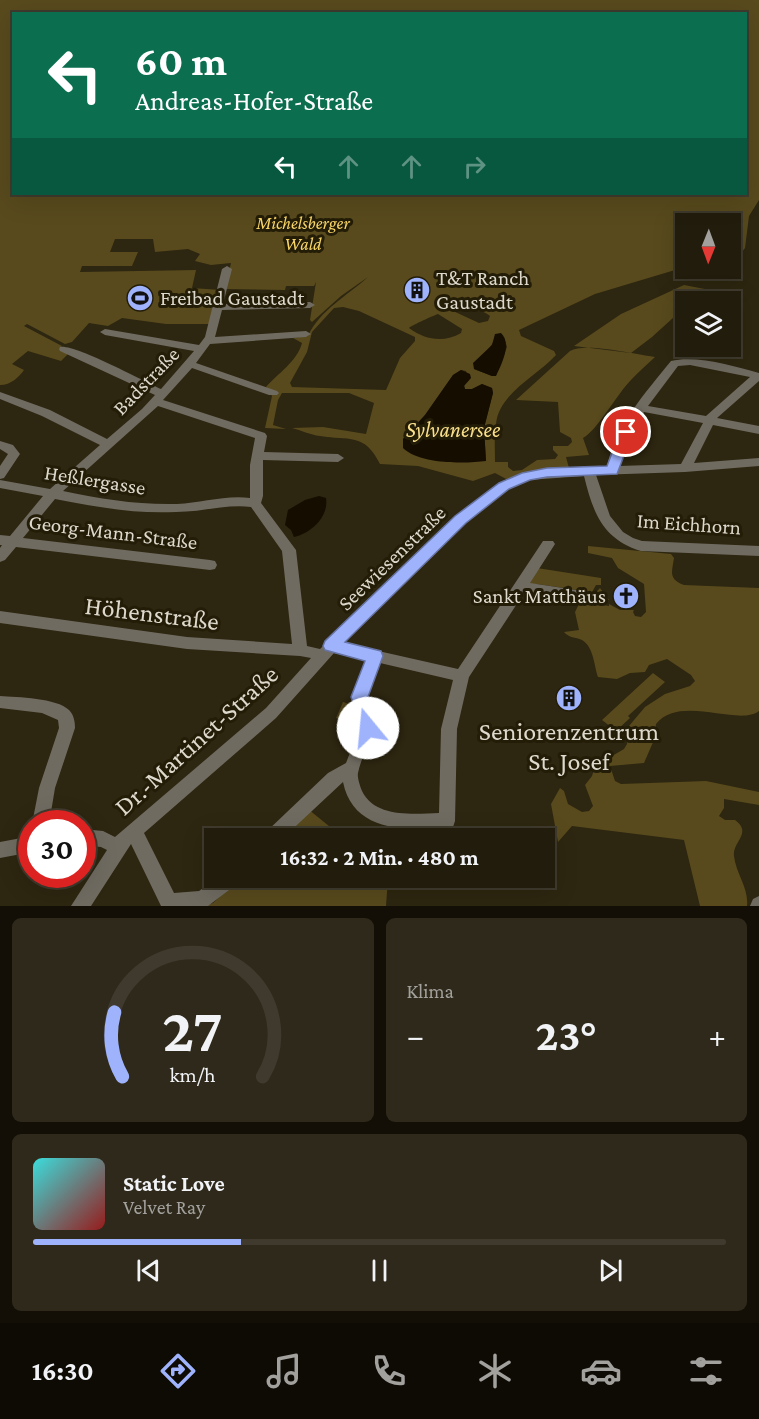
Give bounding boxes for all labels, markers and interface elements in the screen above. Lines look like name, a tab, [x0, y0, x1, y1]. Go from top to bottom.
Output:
icon: left	[36, 36, 114, 114]
text: 60 m	[135, 37, 227, 84]
text: Andreas-Hofer-Straße	[135, 86, 373, 116]
icon: left	[269, 150, 302, 183]
icon: ahead	[332, 150, 365, 183]
icon: ahead	[395, 150, 428, 183]
icon: right	[458, 150, 491, 183]
park label: Michelsberger Wald	[255, 213, 350, 254]
north arrow	[675, 213, 741, 279]
map controls	[675, 213, 741, 357]
place label: T&T Ranch Gaustadt	[436, 266, 529, 314]
building icon: T&T Ranch Gaustadt	[402, 275, 432, 305]
sports icon: Freibad Gaustadt	[125, 283, 155, 313]
place label: Freibad Gaustadt	[160, 286, 305, 310]
button: layers	[675, 291, 741, 357]
street label: Badstraße	[108, 342, 184, 420]
pin	[600, 406, 651, 457]
icon: arrive	[609, 415, 642, 448]
water label: Sylvanersee	[406, 417, 501, 442]
street label: Heßlergasse	[43, 460, 147, 500]
street label: Seewiesenstraße	[333, 501, 451, 615]
street label: Im Eichhorn	[636, 508, 742, 540]
street label: Georg-Mann-Straße	[27, 510, 199, 554]
church icon: Sankt Matthäus	[611, 581, 641, 611]
place label: Sankt Matthäus	[473, 584, 606, 608]
street label: Höhenstraße	[83, 591, 221, 636]
street label: Dr.-Martinet-Straße	[109, 659, 284, 821]
building icon: Seniorenzentrum St. Josef	[554, 683, 584, 713]
position arrow	[336, 696, 400, 760]
place label: Seniorenzentrum St. Josef	[479, 717, 659, 776]
speed limit sign: 30	[18, 810, 96, 888]
text: 16:32 · 2 Min. · 480 m	[280, 845, 479, 870]
text: Klima	[407, 980, 454, 1002]
text: 27	[162, 995, 223, 1064]
text: 23°	[535, 1010, 597, 1060]
text: −	[407, 1017, 424, 1054]
text: +	[709, 1017, 726, 1054]
text: km/h	[170, 1063, 216, 1087]
text: Static Love	[123, 1171, 225, 1196]
text: Velvet Ray	[123, 1196, 205, 1218]
icon: previous	[132, 1254, 165, 1287]
icon: pause	[363, 1254, 396, 1287]
icon: next	[594, 1254, 627, 1287]
icon: directions	[157, 1350, 199, 1392]
icon: music	[263, 1350, 305, 1392]
icon: phone	[368, 1350, 410, 1392]
icon: climate	[474, 1350, 516, 1392]
icon: car	[580, 1350, 622, 1392]
icon: filters	[685, 1350, 727, 1392]
text: 16:30	[32, 1356, 94, 1386]

